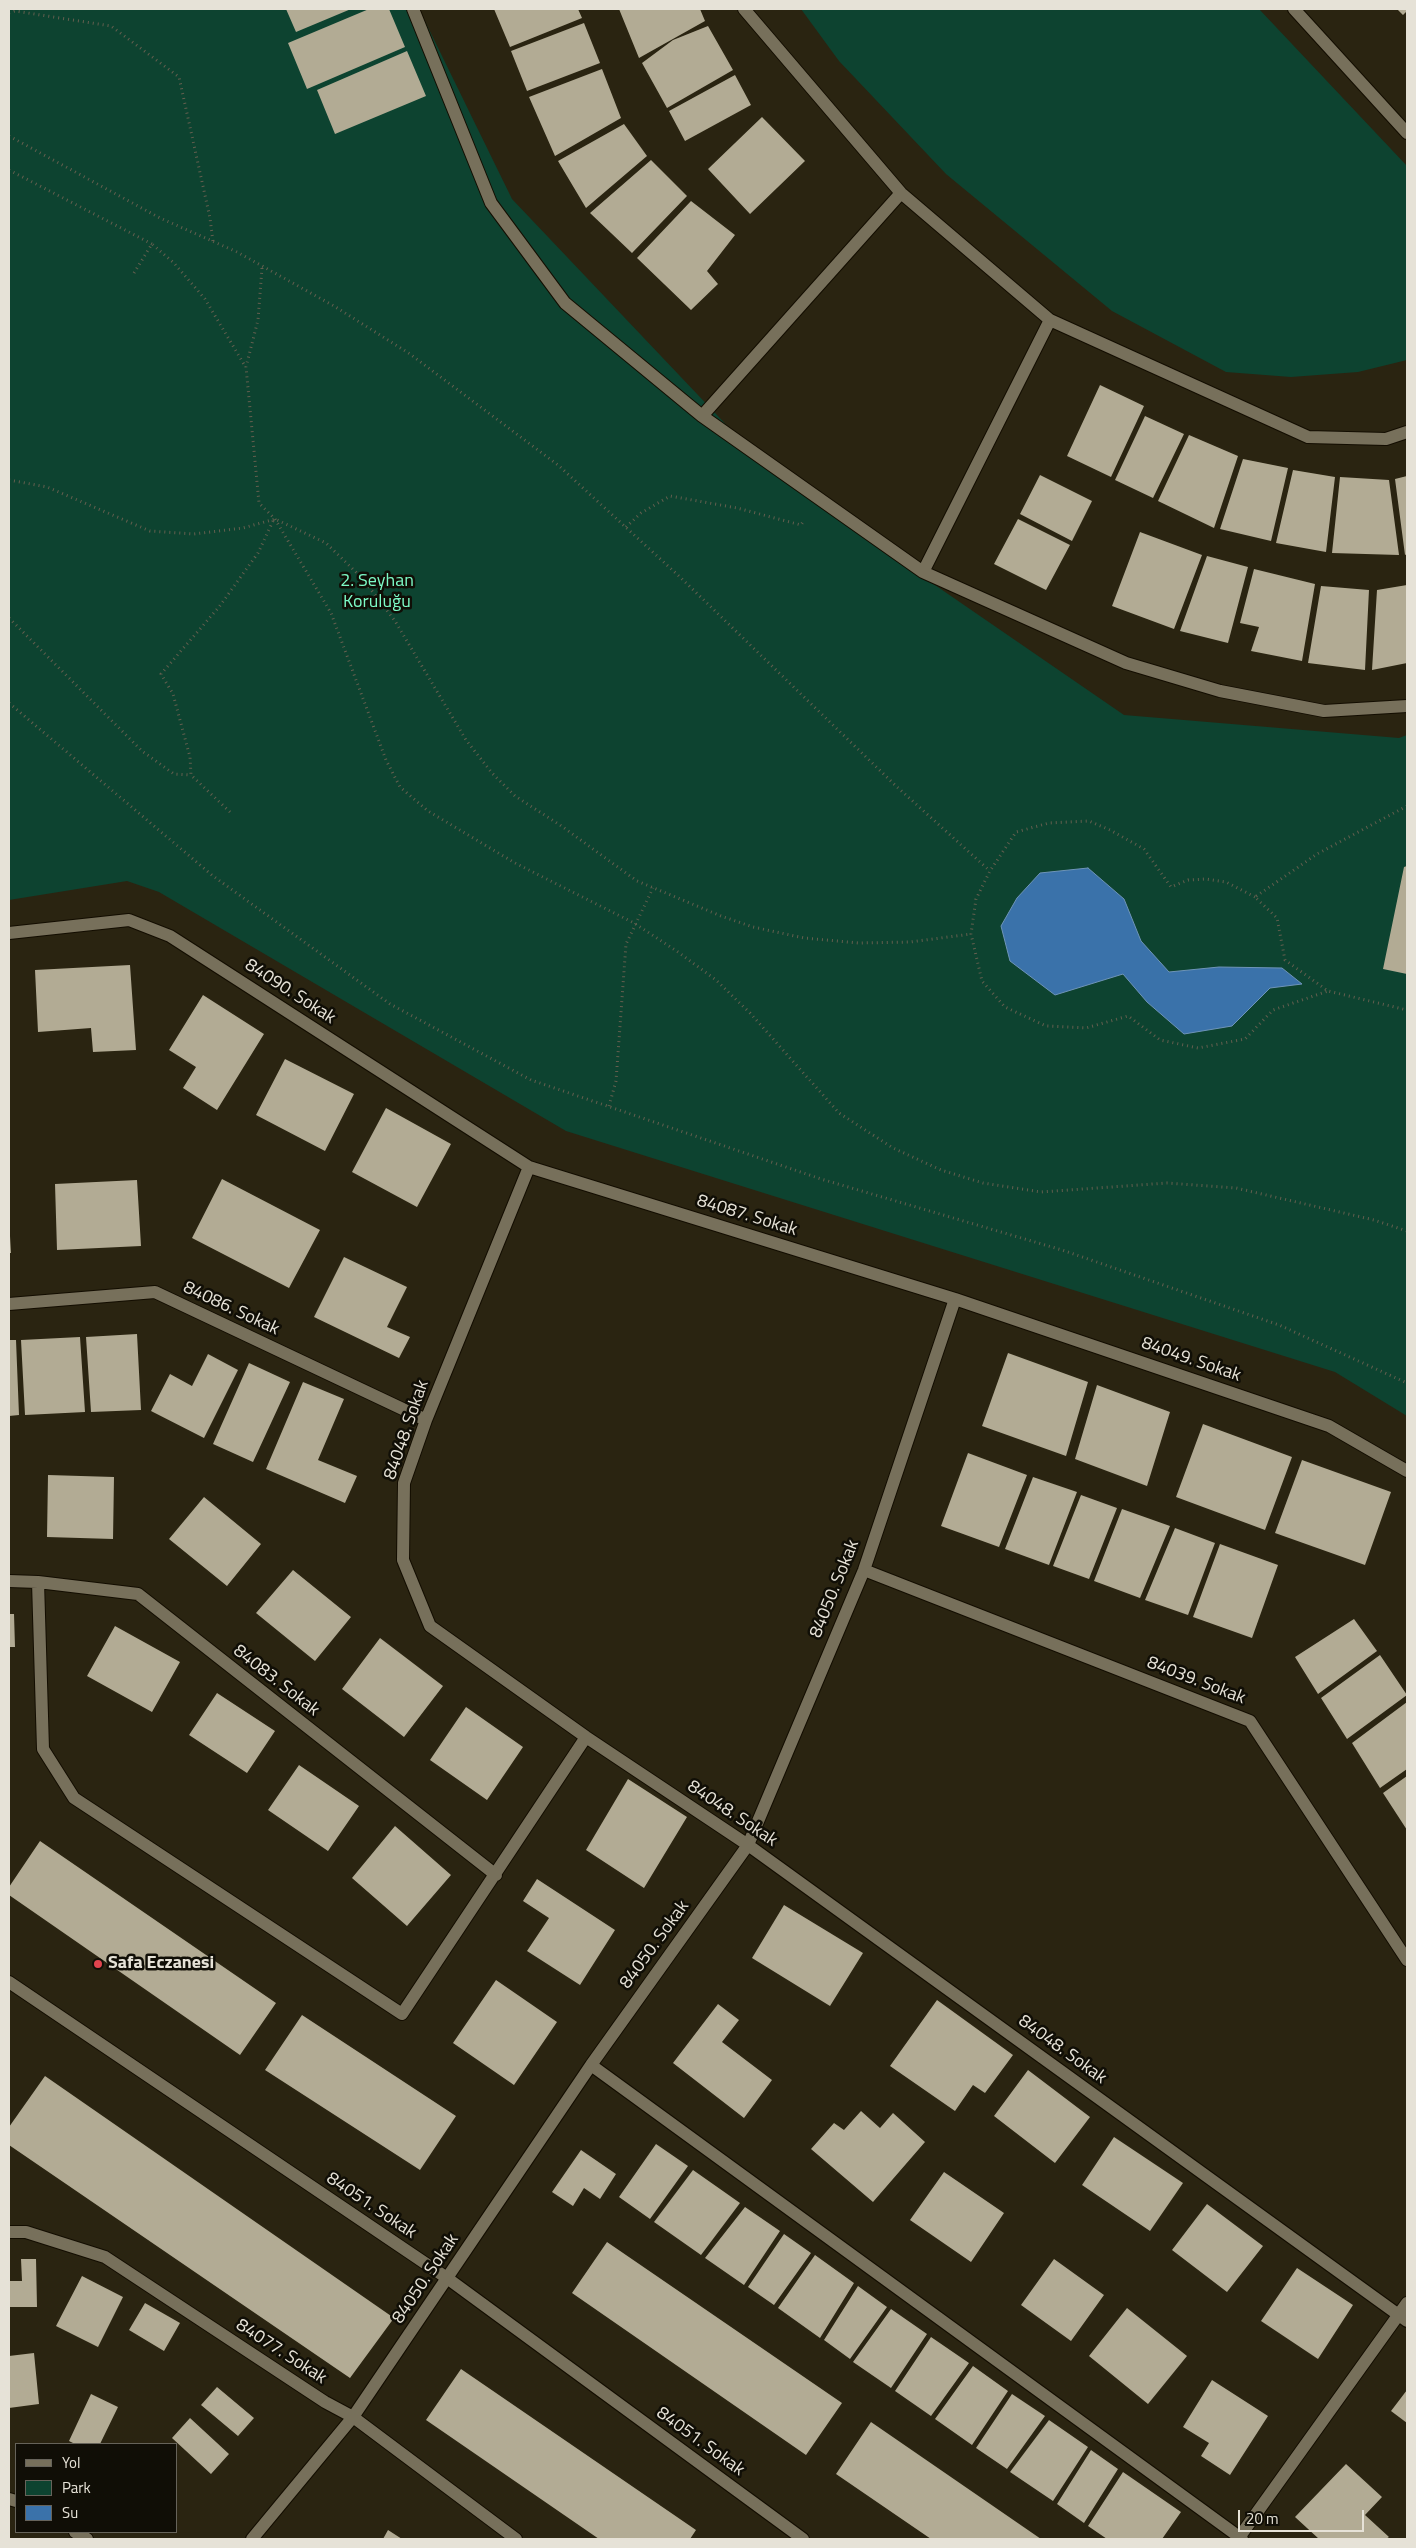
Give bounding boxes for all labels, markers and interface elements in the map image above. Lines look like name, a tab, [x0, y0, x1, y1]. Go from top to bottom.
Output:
park label: 2. Seyhan Koruluğu	[340, 571, 414, 614]
street label: 84090. Sokak	[241, 955, 339, 1029]
street label: 84087. Sokak	[694, 1191, 800, 1241]
street label: 84086. Sokak	[179, 1277, 283, 1341]
street label: 84049. Sokak	[1138, 1333, 1244, 1387]
street label: 84048. Sokak	[380, 1377, 434, 1483]
street label: 84050. Sokak	[806, 1537, 864, 1641]
street label: 84083. Sokak	[228, 1641, 324, 1721]
street label: 84039. Sokak	[1144, 1652, 1248, 1710]
street label: 84048. Sokak	[683, 1776, 781, 1852]
street label: 84050. Sokak	[616, 1897, 694, 1993]
place label: Safa Eczanesi	[108, 1953, 214, 1975]
marker: Safa Eczanesi	[92, 1958, 104, 1970]
street label: 84048. Sokak	[1014, 2011, 1110, 2089]
street label: 84051. Sokak	[322, 2168, 420, 2244]
street label: 84050. Sokak	[388, 2230, 464, 2328]
street label: 84077. Sokak	[232, 2315, 330, 2389]
street label: 84051. Sokak	[652, 2403, 748, 2481]
legend	[15, 2443, 178, 2533]
text: Yol	[62, 2451, 80, 2474]
text: Park	[62, 2476, 91, 2499]
scale bar	[1241, 2500, 1367, 2532]
text: Su	[62, 2501, 78, 2524]
text: 20 m	[1246, 2507, 1279, 2530]

